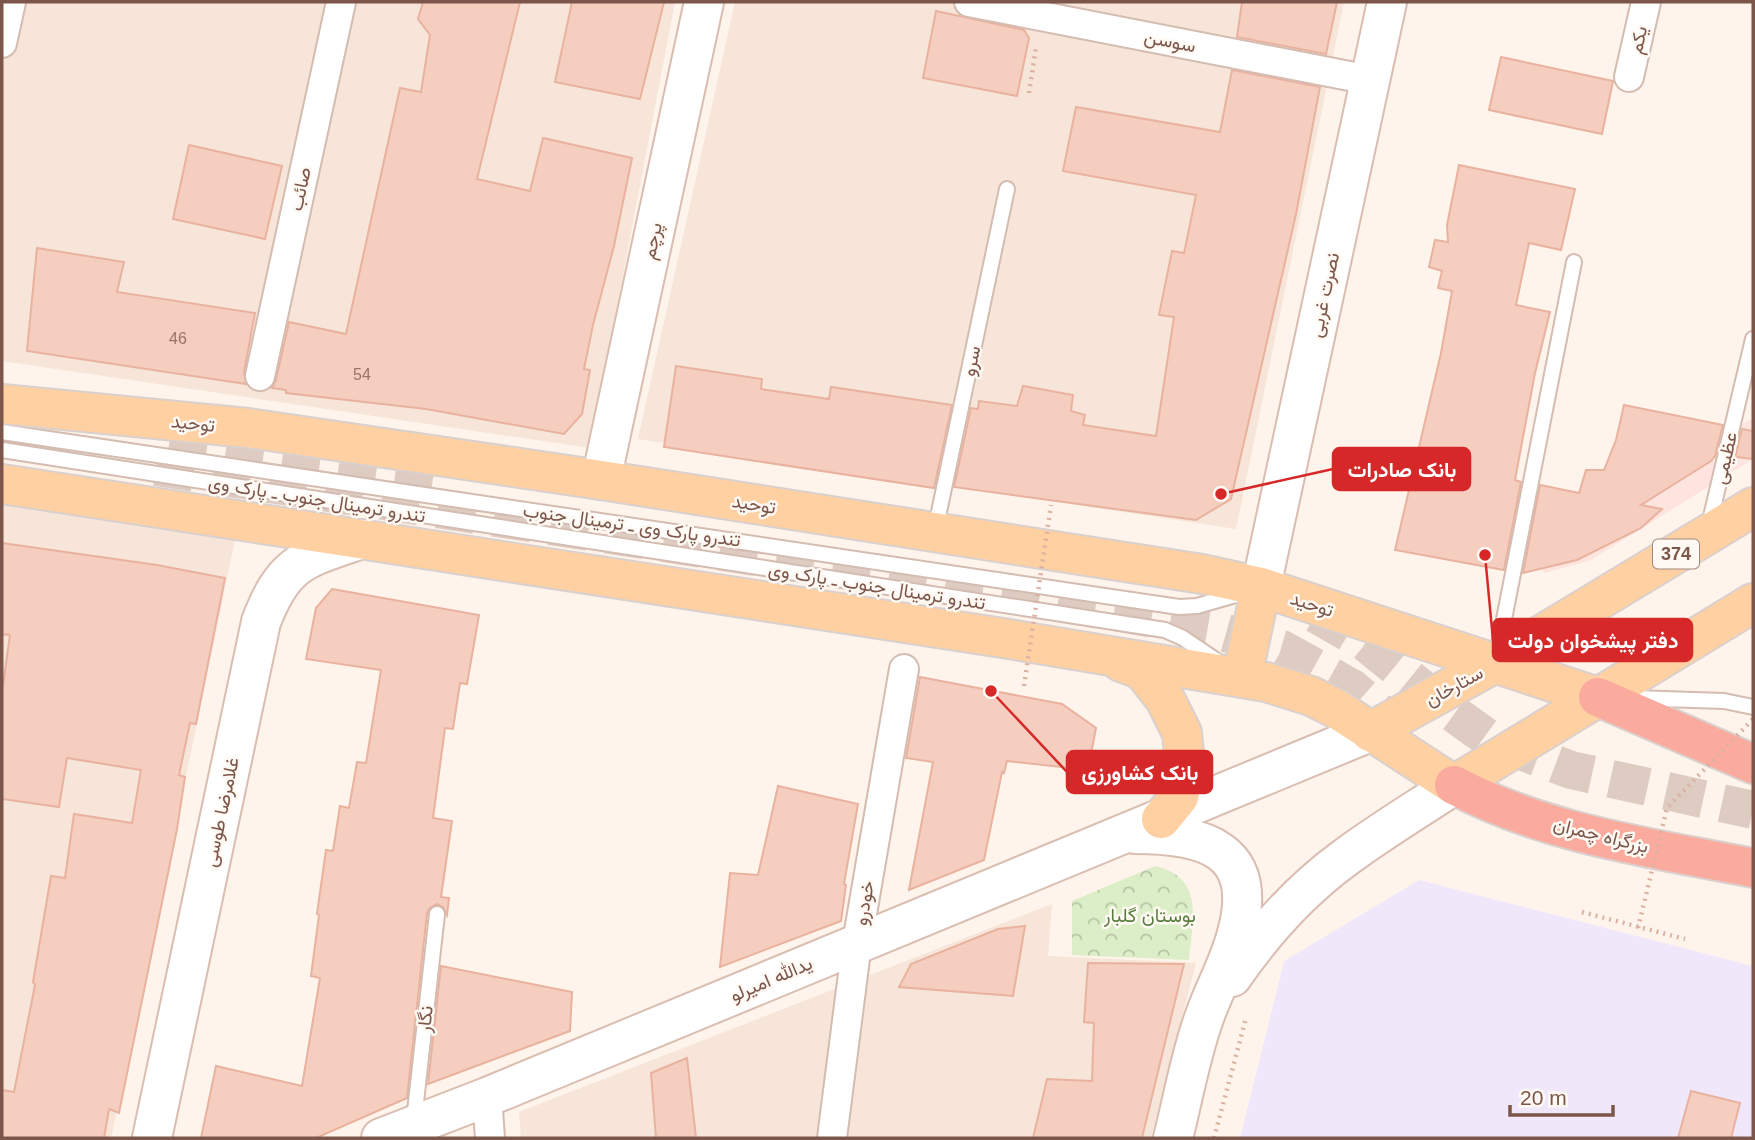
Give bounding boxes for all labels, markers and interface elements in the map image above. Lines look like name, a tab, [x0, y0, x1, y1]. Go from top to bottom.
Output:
street label: یکم	[1625, 24, 1653, 56]
street label: سوسن	[1142, 26, 1198, 57]
street label: صائب	[285, 165, 316, 213]
street label: پرچم	[638, 221, 669, 262]
street label: نصرت غربی	[1305, 251, 1344, 339]
house number: 46	[169, 330, 187, 347]
street label: سرو	[958, 344, 985, 378]
house number: 54	[353, 366, 371, 383]
street label: توحید	[170, 410, 216, 437]
street label: عظیمی	[1709, 430, 1742, 486]
callout: بانک صادرات	[1333, 448, 1470, 490]
text: بانک صادرات	[1348, 458, 1456, 483]
street label: تندرو ترمینال جنوب ـ پارک وی	[206, 471, 427, 530]
street label: توحید	[730, 490, 778, 519]
street label: تندرو پارک وی ـ ترمینال جنوب	[521, 499, 742, 554]
road number: 374	[1653, 540, 1699, 568]
street label: تندرو ترمینال جنوب ـ پارک وی	[766, 558, 987, 617]
street label: توحید	[1288, 587, 1336, 622]
callout: دفتر پیشخوان دولت	[1493, 619, 1692, 661]
text: دفتر پیشخوان دولت	[1508, 629, 1678, 655]
street label: ستارخان	[1421, 662, 1487, 711]
callout: بانک کشاورزی	[1067, 751, 1212, 793]
street label: غلامرضا طوسی	[199, 755, 244, 869]
text: بانک کشاورزی	[1081, 761, 1199, 786]
street label: بزرگراه چمران	[1551, 813, 1651, 860]
street label: خودرو	[850, 879, 879, 927]
park label: بوستان گلبار	[1103, 905, 1196, 927]
street label: یدالله امیرلو	[727, 952, 816, 1007]
street label: نگار	[413, 1005, 438, 1034]
scale bar	[1510, 1074, 1613, 1118]
text: 20 m	[1520, 1086, 1567, 1109]

